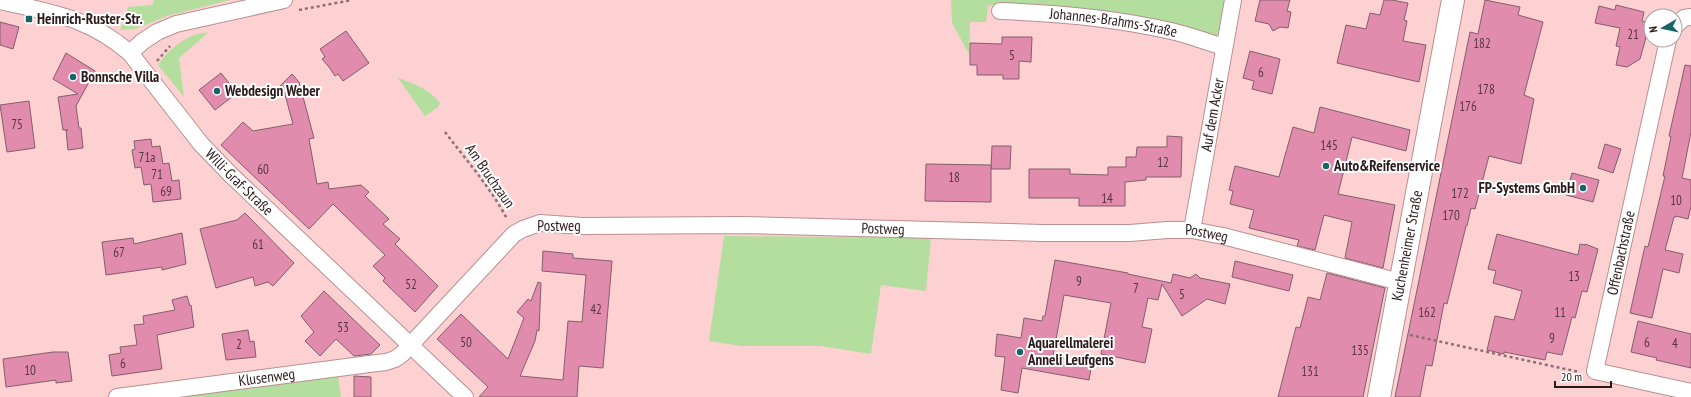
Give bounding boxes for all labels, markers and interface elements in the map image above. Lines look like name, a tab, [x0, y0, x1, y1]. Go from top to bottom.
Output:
street label: Johannes-Brahms-Straße	[1048, 4, 1179, 41]
north arrow	[1643, 8, 1683, 48]
place label: Heinrich-Ruster-Str.	[37, 9, 143, 28]
marker: Heinrich-Ruster-Str.	[24, 14, 34, 24]
text: N	[1646, 25, 1661, 34]
house number: 21	[1627, 26, 1639, 43]
house number: 182	[1473, 35, 1491, 52]
house number: 5	[1009, 47, 1015, 64]
house number: 6	[1258, 64, 1264, 81]
place label: Bonnsche Villa	[81, 67, 159, 86]
marker: Bonnsche Villa	[68, 72, 78, 82]
street label: Auf dem Acker	[1196, 76, 1228, 153]
place label: Webdesign Weber	[224, 81, 321, 100]
house number: 178	[1477, 81, 1495, 98]
marker: Webdesign Weber	[212, 86, 222, 96]
house number: 176	[1459, 98, 1477, 115]
house number: 75	[11, 116, 23, 133]
house number: 145	[1320, 137, 1338, 154]
street label: Am Bruchzaun	[461, 140, 519, 212]
street label: Willi-Graf-Straße	[201, 144, 277, 219]
house number: 71a	[139, 149, 155, 166]
house number: 12	[1157, 154, 1169, 171]
place label: Auto&Reifenservice	[1333, 156, 1440, 175]
house number: 60	[257, 161, 269, 178]
marker: Auto&Reifenservice	[1321, 161, 1331, 171]
house number: 71	[151, 166, 163, 183]
house number: 18	[948, 169, 960, 186]
place label: FP-Systems GmbH	[1478, 178, 1575, 197]
house number: 69	[160, 183, 172, 200]
marker: FP-Systems GmbH	[1578, 183, 1588, 193]
house number: 172	[1451, 185, 1469, 202]
street label: Kuchenheimer Straße	[1387, 189, 1426, 302]
house number: 14	[1101, 190, 1113, 207]
house number: 10	[1670, 192, 1682, 209]
house number: 170	[1442, 207, 1460, 224]
street label: Offenbachstraße	[1602, 209, 1639, 297]
street label: Postweg	[537, 216, 581, 235]
street label: Postweg	[861, 218, 905, 238]
street label: Postweg	[1185, 220, 1230, 246]
house number: 61	[252, 236, 264, 253]
house number: 67	[113, 244, 125, 261]
house number: 13	[1568, 268, 1580, 285]
house number: 9	[1076, 273, 1082, 290]
house number: 52	[405, 276, 417, 293]
house number: 7	[1133, 280, 1139, 297]
house number: 5	[1179, 286, 1185, 303]
house number: 42	[590, 301, 602, 318]
house number: 162	[1418, 304, 1436, 321]
house number: 11	[1554, 304, 1566, 321]
house number: 53	[337, 319, 349, 336]
house number: 9	[1549, 330, 1555, 347]
place label: Aquarellmalerei Anneli Leufgens	[1027, 333, 1114, 369]
house number: 50	[460, 334, 472, 351]
house number: 6	[1644, 334, 1650, 351]
house number: 4	[1672, 335, 1678, 352]
house number: 2	[236, 336, 242, 353]
house number: 135	[1351, 342, 1369, 359]
marker: Aquarellmalerei Anneli Leufgens	[1015, 347, 1025, 357]
house number: 6	[120, 355, 126, 372]
house number: 10	[24, 362, 36, 379]
house number: 131	[1301, 363, 1319, 380]
scale bar	[1555, 363, 1611, 389]
street label: Klusenweg	[237, 364, 296, 390]
text: 20 m	[1561, 369, 1582, 384]

